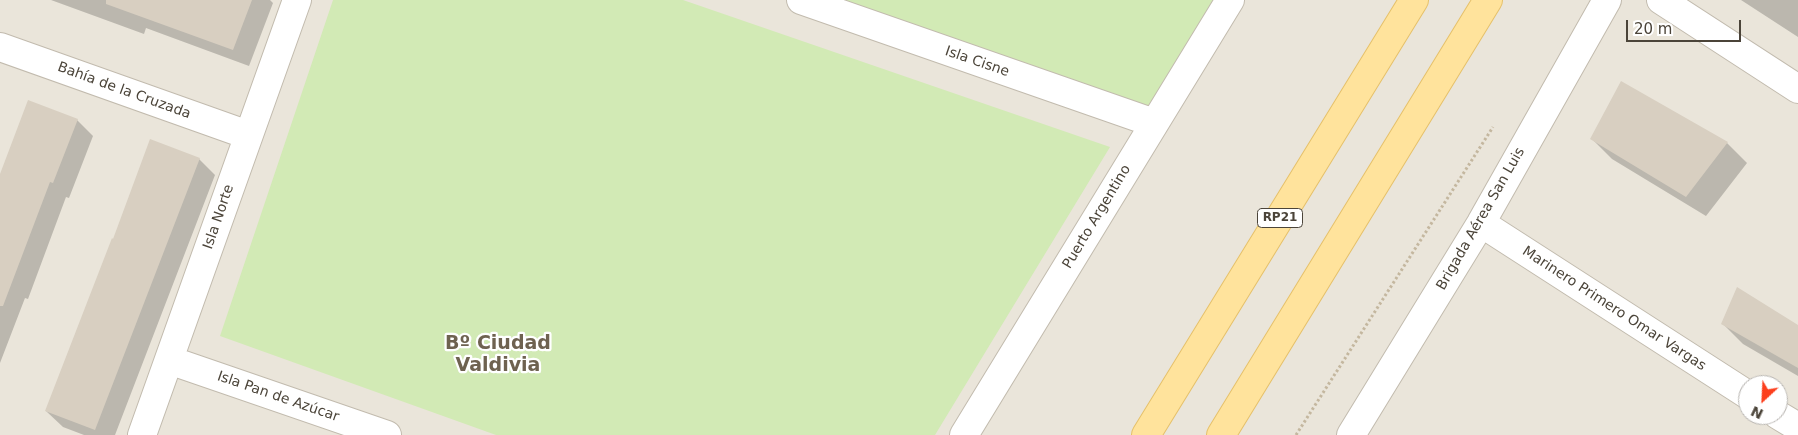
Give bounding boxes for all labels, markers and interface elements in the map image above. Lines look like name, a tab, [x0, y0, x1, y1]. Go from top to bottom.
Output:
scale bar	[1628, 10, 1743, 42]
text: 20 m	[1634, 20, 1672, 38]
street label: Isla Cisne	[943, 43, 1011, 81]
street label: Bahía de la Cruzada	[55, 59, 193, 123]
street label: Brigada Aérea San Luis	[1433, 145, 1529, 293]
street label: Puerto Argentino	[1059, 162, 1135, 272]
street label: Isla Norte	[200, 182, 238, 252]
road number: RP21	[1258, 208, 1302, 228]
street label: Marinero Primero Omar Vargas	[1519, 243, 1709, 375]
district label: Bº Ciudad Valdivia	[445, 333, 551, 377]
street label: Isla Pan de Azúcar	[215, 368, 341, 426]
north arrow	[1738, 375, 1788, 425]
text: N	[1748, 403, 1766, 422]

